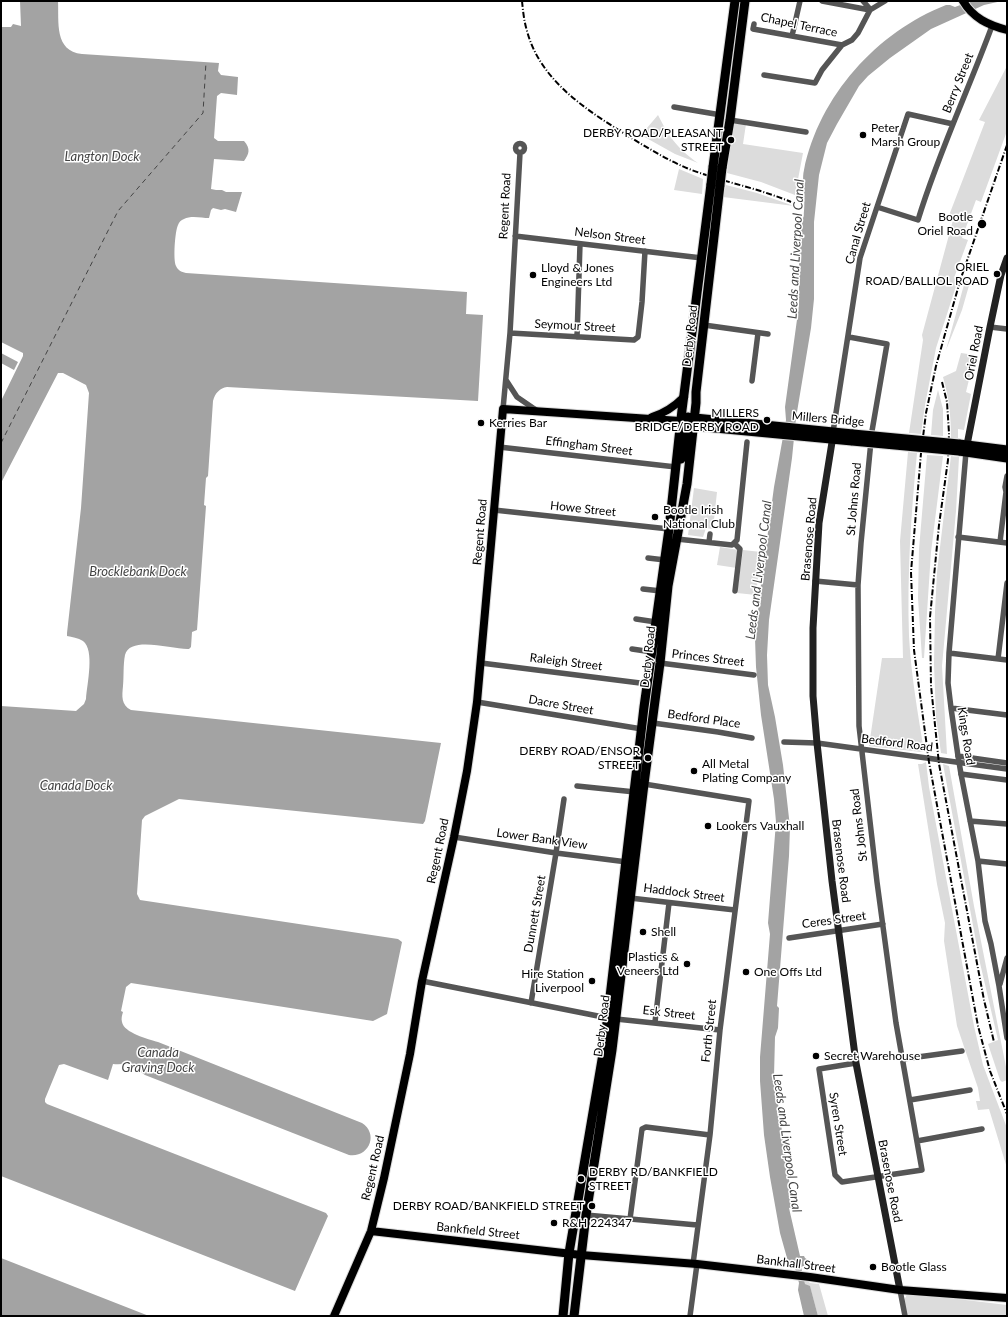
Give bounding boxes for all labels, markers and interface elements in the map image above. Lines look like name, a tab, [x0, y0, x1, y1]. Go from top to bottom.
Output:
street label: Chapel Terrace	[759, 10, 839, 40]
street label: Berry Street	[939, 51, 977, 115]
place label: Peter Marsh Group	[871, 121, 940, 149]
place label: DERBY ROAD/PLEASANT STREET	[583, 126, 723, 154]
marker: Peter Marsh Group	[858, 130, 868, 140]
marker: DERBY ROAD/PLEASANT STREET	[726, 135, 736, 145]
water label: Langton Dock	[65, 149, 139, 165]
street label: Regent Road	[496, 172, 514, 240]
water label: Leeds and Liverpool Canal	[785, 179, 807, 319]
street label: Canal Street	[842, 200, 874, 266]
place label: Bootle Oriel Road	[917, 210, 973, 238]
marker: Bootle Oriel Road	[976, 218, 988, 230]
street label: Nelson Street	[574, 224, 646, 248]
place label: ORIEL ROAD/BALLIOL ROAD	[865, 260, 989, 288]
place label: Lloyd & Jones Engineers Ltd	[541, 261, 614, 289]
marker: ORIEL ROAD/BALLIOL ROAD	[992, 269, 1002, 279]
marker: Lloyd & Jones Engineers Ltd	[528, 270, 538, 280]
street label: Derby Road	[680, 304, 700, 368]
street label: Seymour Street	[534, 317, 616, 335]
street label: Oriel Road	[962, 324, 986, 382]
place label: MILLERS BRIDGE/DERBY ROAD	[634, 406, 759, 434]
street label: Millers Bridge	[791, 409, 865, 429]
marker: MILLERS BRIDGE/DERBY ROAD	[762, 415, 772, 425]
place label: Kerries Bar	[489, 416, 547, 430]
marker: Kerries Bar	[476, 418, 486, 428]
street label: Effingham Street	[545, 434, 633, 458]
street label: St Johns Road	[844, 462, 864, 536]
street label: Brasenose Road	[798, 496, 820, 582]
street label: Regent Road	[470, 498, 490, 566]
street label: Howe Street	[549, 498, 617, 520]
water label: Leeds and Liverpool Canal	[743, 500, 775, 640]
place label: Bootle Irish National Club	[663, 503, 735, 531]
marker: Bootle Irish National Club	[650, 512, 660, 522]
water label: Brocklebank Dock	[89, 564, 187, 580]
street label: Derby Road	[638, 625, 658, 689]
street label: Princes Street	[671, 646, 745, 670]
street label: Raleigh Street	[529, 650, 603, 674]
street label: Dacre Street	[527, 692, 595, 718]
street label: Kings Road	[954, 706, 978, 766]
street label: Bedford Place	[667, 707, 741, 731]
street label: Bedford Road	[860, 731, 934, 755]
place label: DERBY ROAD/ENSOR STREET	[519, 744, 640, 772]
marker: DERBY ROAD/ENSOR STREET	[643, 753, 653, 763]
place label: All Metal Plating Company	[702, 757, 791, 785]
marker: All Metal Plating Company	[689, 766, 699, 776]
water label: Canada Dock	[40, 778, 112, 794]
street label: St Johns Road	[847, 788, 871, 862]
street label: Regent Road	[424, 817, 452, 885]
street label: Brasenose Road	[829, 818, 853, 904]
place label: Lookers Vauxhall	[716, 819, 804, 833]
marker: Lookers Vauxhall	[703, 821, 713, 831]
street label: Lower Bank View	[496, 825, 588, 853]
street label: Dunnett Street	[521, 874, 549, 954]
street label: Haddock Street	[643, 881, 725, 905]
street label: Ceres Street	[801, 908, 867, 932]
place label: Shell	[651, 925, 676, 939]
marker: Shell	[638, 927, 648, 937]
place label: Plastics & Veneers Ltd	[617, 950, 679, 978]
marker: Plastics & Veneers Ltd	[682, 959, 692, 969]
place label: One Offs Ltd	[754, 965, 822, 979]
place label: Hire Station Liverpool	[521, 967, 584, 995]
marker: One Offs Ltd	[741, 967, 751, 977]
marker: Hire Station Liverpool	[587, 976, 597, 986]
street label: Derby Road	[591, 994, 613, 1058]
street label: Forth Street	[699, 999, 719, 1063]
street label: Esk Street	[642, 1003, 696, 1023]
water label: Canada Graving Dock	[122, 1045, 194, 1076]
place label: Secret Warehouse	[824, 1049, 920, 1063]
marker: Secret Warehouse	[811, 1051, 821, 1061]
water label: Leeds and Liverpool Canal	[770, 1073, 804, 1213]
street label: Syren Street	[826, 1091, 850, 1157]
street label: Regent Road	[358, 1134, 388, 1202]
street label: Brasenose Road	[875, 1138, 905, 1224]
place label: DERBY RD/BANKFIELD STREET	[589, 1165, 718, 1193]
marker: DERBY RD/BANKFIELD STREET	[576, 1174, 586, 1184]
place label: DERBY ROAD/BANKFIELD STREET	[393, 1199, 584, 1213]
marker: DERBY ROAD/BANKFIELD STREET	[587, 1201, 597, 1211]
place label: R&H 224347	[562, 1216, 632, 1230]
marker: R&H 224347	[549, 1218, 559, 1228]
street label: Bankfield Street	[436, 1219, 520, 1243]
street label: Bankhall Street	[756, 1252, 836, 1276]
place label: Bootle Glass	[881, 1260, 947, 1274]
marker: Bootle Glass	[868, 1262, 878, 1272]

